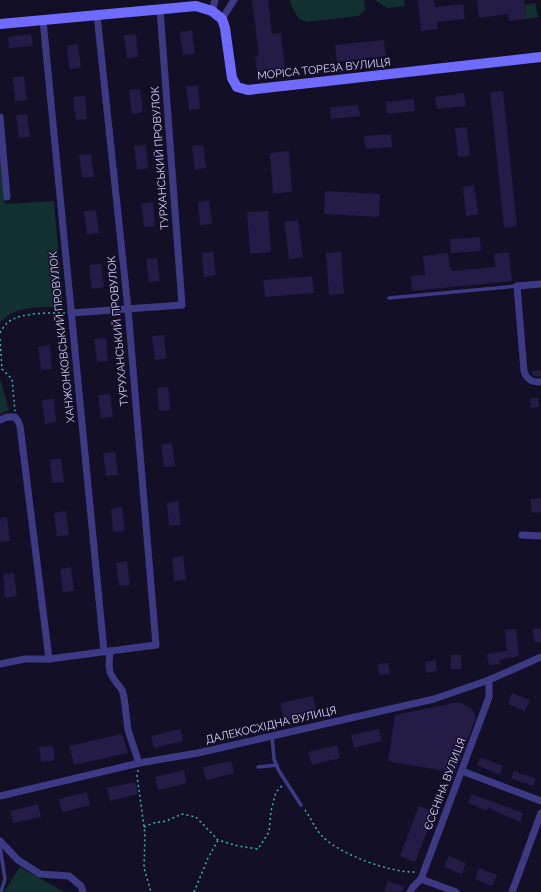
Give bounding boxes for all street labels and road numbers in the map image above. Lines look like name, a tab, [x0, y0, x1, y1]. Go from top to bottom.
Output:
street label: МОРІСА ТОРЕЗА ВУЛИЦЯ	[257, 56, 391, 82]
street label: ТУРХАНСЬКИЙ ПРОВУЛОК	[149, 86, 171, 230]
street label: ХАНЖОНКОВСЬКИЙ ПРОВУЛОК	[47, 251, 77, 423]
street label: ТУРУХАНСЬКИЙ ПРОВУЛОК	[105, 255, 131, 407]
street label: ДАЛЕКОСХІДНА ВУЛИЦЯ	[204, 704, 338, 746]
street label: ЄСЄНІНА ВУЛИЦЯ	[421, 736, 469, 832]

